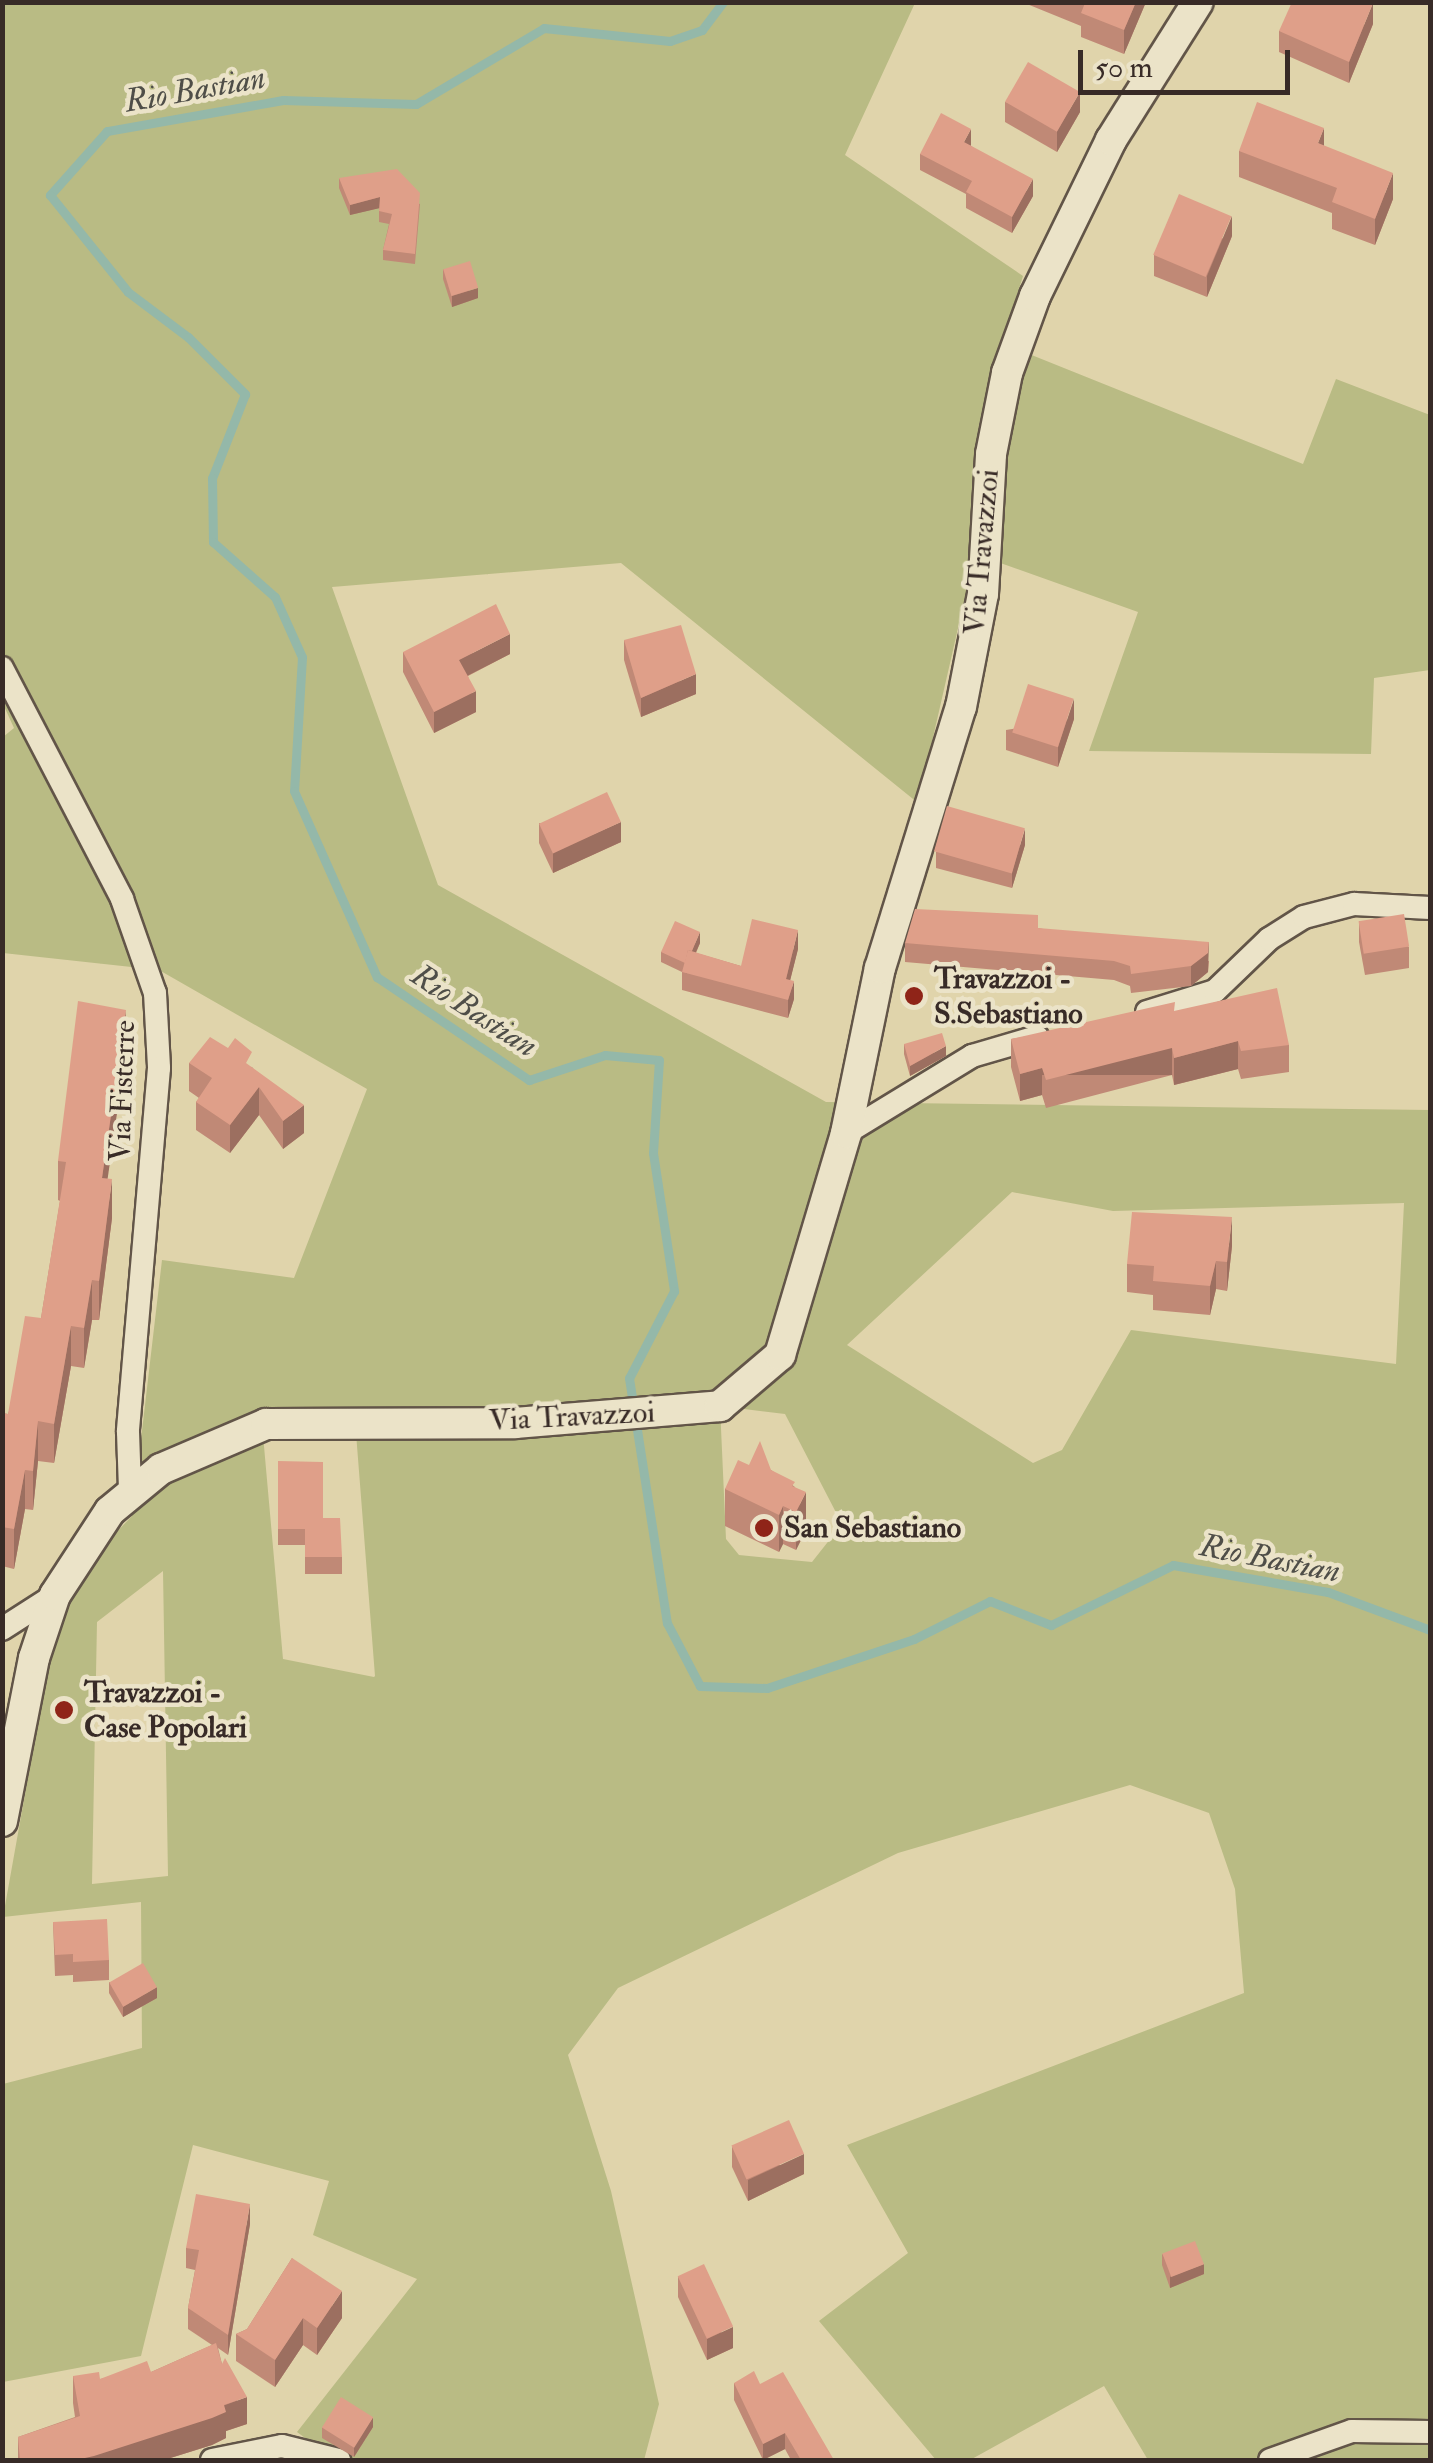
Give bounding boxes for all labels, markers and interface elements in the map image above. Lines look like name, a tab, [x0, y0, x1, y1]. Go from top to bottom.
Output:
scale bar	[1083, 30, 1296, 92]
text: 50 m	[1095, 49, 1153, 86]
water label: Rio Bastian	[122, 59, 268, 121]
street label: Via Travazzoi	[957, 468, 1007, 636]
water label: Rio Bastian	[404, 956, 544, 1066]
place label: Travazzoi - S.Sebastiano	[934, 961, 1083, 1032]
marker: Travazzoi - S.Sebastiano	[903, 985, 925, 1007]
street label: Via Fisterre	[103, 1020, 143, 1162]
street label: Via Travazzoi	[488, 1395, 656, 1439]
place label: San Sebastiano	[784, 1510, 961, 1546]
marker: San Sebastiano	[753, 1517, 775, 1539]
water label: Rio Bastian	[1197, 1527, 1343, 1591]
place label: Travazzoi - Case Popolari	[84, 1675, 247, 1746]
marker: Travazzoi - Case Popolari	[53, 1699, 75, 1721]

